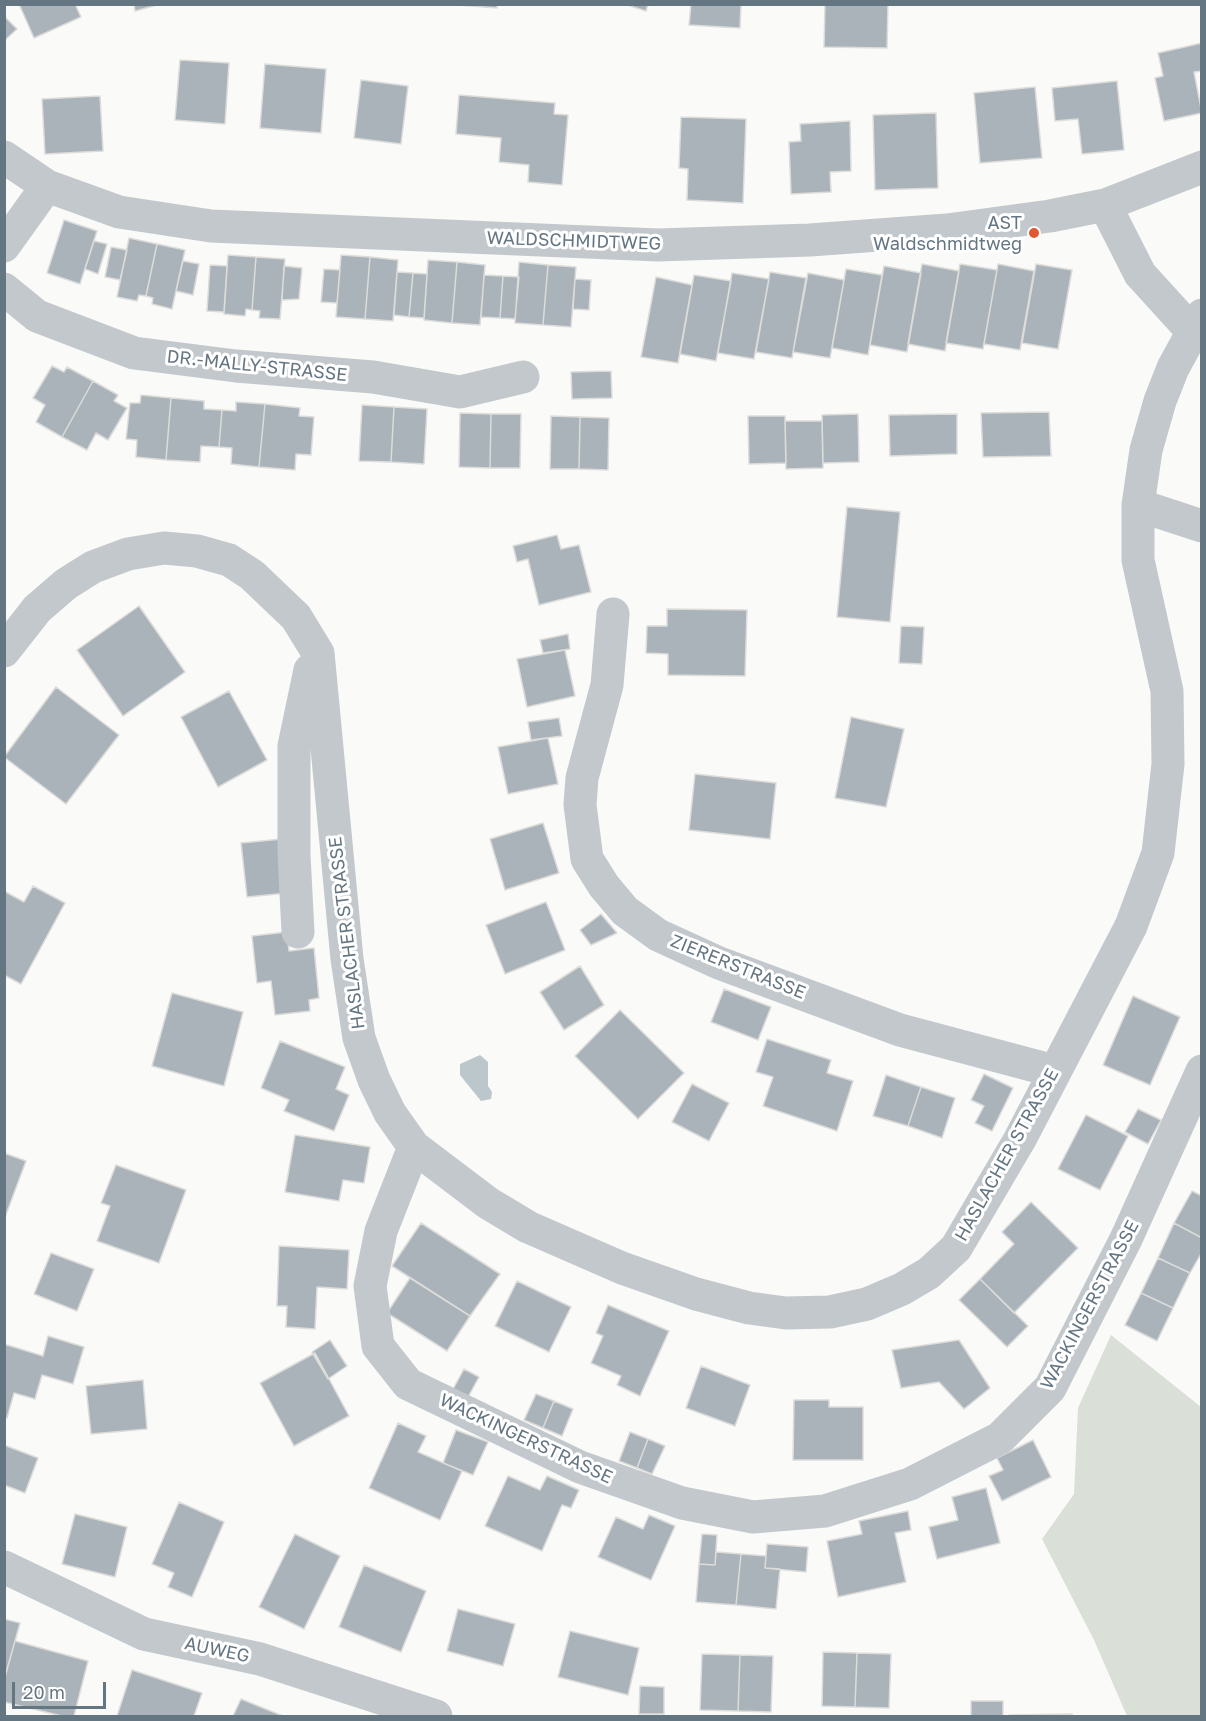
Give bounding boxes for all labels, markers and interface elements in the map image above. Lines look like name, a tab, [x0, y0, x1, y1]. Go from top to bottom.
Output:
place label: AST Waldschmidtweg	[873, 212, 1022, 254]
marker: AST Waldschmidtweg	[1027, 226, 1041, 240]
street label: WALDSCHMIDTWEG	[486, 227, 662, 255]
street label: DR.-MALLY-STRASSE	[166, 346, 348, 386]
street label: HASLACHER STRASSE	[324, 835, 370, 1031]
street label: ZIERERSTRASSE	[667, 930, 809, 1004]
street label: HASLACHER STRASSE	[951, 1065, 1063, 1245]
street label: WACKINGERSTRASSE	[1036, 1217, 1144, 1393]
street label: WACKINGERSTRASSE	[436, 1389, 616, 1489]
street label: AUWEG	[183, 1633, 251, 1667]
scale bar	[15, 1670, 110, 1708]
text: 20 m	[23, 1681, 65, 1703]

